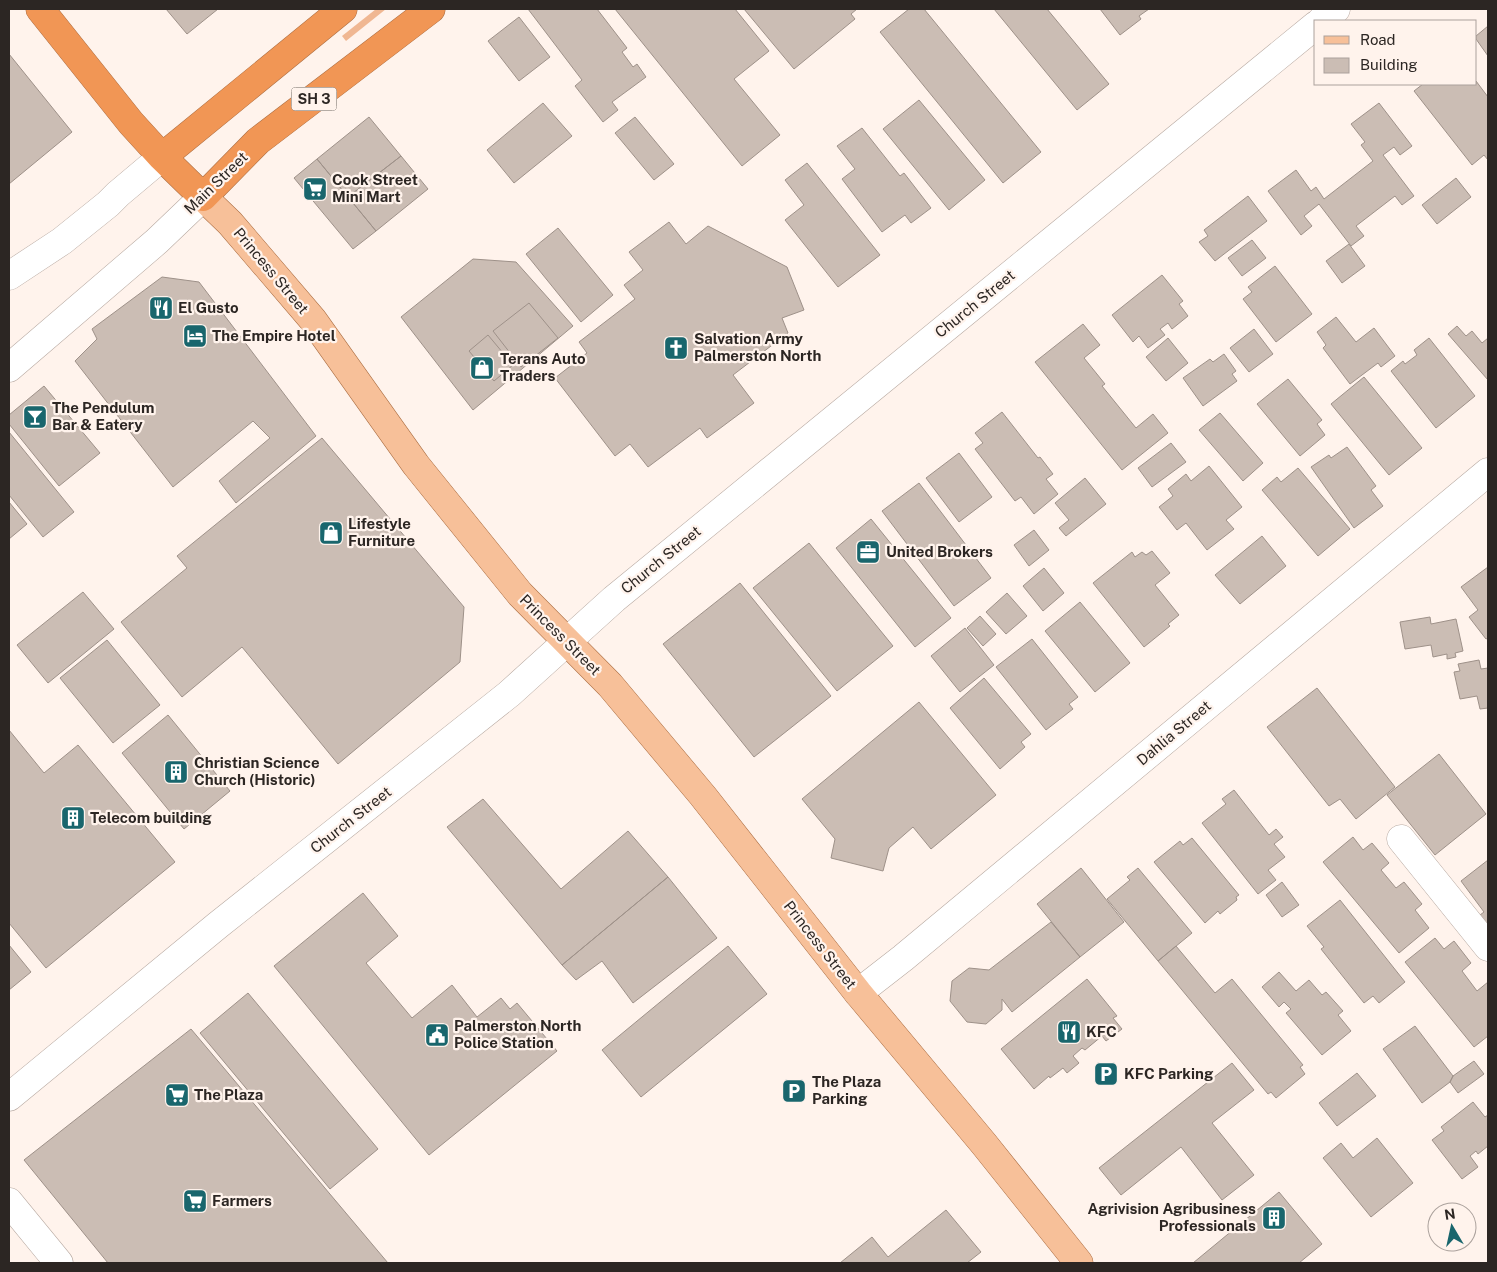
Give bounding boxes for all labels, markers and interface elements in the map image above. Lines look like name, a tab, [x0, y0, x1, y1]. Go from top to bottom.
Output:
legend	[1314, 20, 1477, 85]
text: Road	[1360, 31, 1396, 48]
text: Building	[1360, 56, 1418, 73]
road number: SH 3	[292, 88, 336, 110]
street label: Main Street	[180, 148, 251, 217]
place label: Cook Street Mini Mart	[332, 171, 418, 205]
supermarket icon: Cook Street Mini Mart	[302, 176, 328, 202]
street label: Princess Street	[230, 224, 312, 317]
street label: Church Street	[931, 266, 1018, 341]
restaurant icon: El Gusto	[148, 295, 174, 321]
place label: El Gusto	[178, 299, 239, 316]
hotel icon: The Empire Hotel	[182, 323, 208, 349]
place label: The Empire Hotel	[212, 327, 336, 344]
place label: Salvation Army Palmerston North	[694, 330, 821, 364]
church icon: Salvation Army Palmerston North	[663, 335, 689, 361]
place label: Terans Auto Traders	[500, 350, 586, 384]
shop icon: Terans Auto Traders	[469, 355, 495, 381]
place label: The Pendulum Bar & Eatery	[52, 399, 155, 433]
bar icon: The Pendulum Bar & Eatery	[22, 404, 48, 430]
place label: Lifestyle Furniture	[348, 515, 415, 549]
shop icon: Lifestyle Furniture	[318, 520, 344, 546]
street label: Church Street	[617, 522, 704, 597]
office icon: United Brokers	[855, 539, 881, 565]
place label: United Brokers	[886, 543, 993, 560]
street label: Princess Street	[517, 591, 604, 679]
street label: Dahlia Street	[1133, 697, 1214, 768]
place label: Christian Science Church (Historic)	[194, 754, 320, 788]
building icon: Christian Science Church (Historic)	[163, 759, 189, 785]
street label: Church Street	[307, 783, 395, 856]
building icon: Telecom building	[60, 805, 86, 831]
place label: Telecom building	[90, 809, 212, 826]
street label: Princess Street	[781, 897, 860, 992]
place label: Palmerston North Police Station	[454, 1017, 581, 1051]
restaurant icon: KFC	[1056, 1019, 1082, 1045]
public building icon: Palmerston North Police Station	[424, 1022, 450, 1048]
place label: KFC	[1086, 1023, 1117, 1040]
parking icon: KFC Parking	[1093, 1061, 1119, 1087]
place label: KFC Parking	[1124, 1065, 1214, 1082]
place label: The Plaza Parking	[812, 1073, 881, 1107]
parking icon: The Plaza Parking	[781, 1078, 807, 1104]
supermarket icon: The Plaza	[164, 1082, 190, 1108]
place label: The Plaza	[194, 1086, 263, 1103]
supermarket icon: Farmers	[182, 1188, 208, 1214]
place label: Farmers	[212, 1192, 272, 1209]
place label: Agrivision Agribusiness Professionals	[1087, 1200, 1256, 1234]
north arrow	[1427, 1202, 1477, 1252]
building icon: Agrivision Agribusiness Professionals	[1261, 1205, 1287, 1231]
text: N	[1443, 1205, 1457, 1223]

